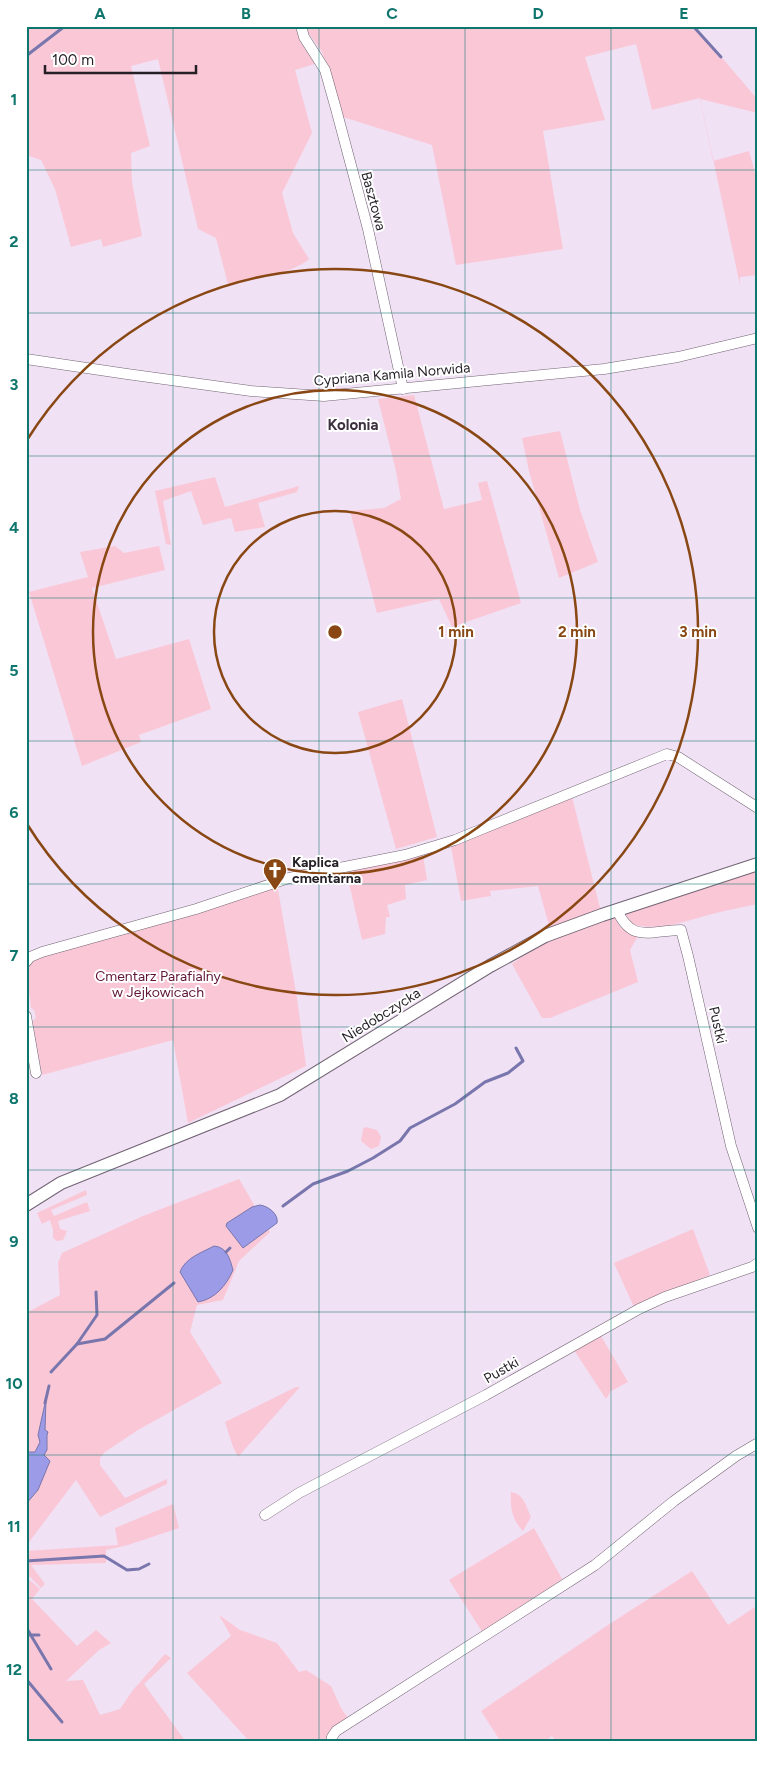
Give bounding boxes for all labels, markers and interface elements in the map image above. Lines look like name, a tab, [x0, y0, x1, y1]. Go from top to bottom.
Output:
text: A	[94, 4, 106, 23]
text: B	[241, 4, 251, 23]
text: C	[386, 4, 398, 23]
text: D	[532, 4, 544, 23]
text: E	[679, 4, 689, 23]
scale bar	[45, 42, 196, 74]
text: 100 m	[52, 51, 94, 69]
text: 1	[11, 90, 17, 109]
street label: Basztowa	[358, 170, 390, 232]
text: 2	[9, 232, 19, 251]
street label: Cypriana Kamila Norwida	[313, 359, 471, 390]
text: 3	[10, 375, 19, 394]
district label: Kolonia	[327, 416, 379, 434]
text: 4	[9, 518, 19, 537]
centre of rings	[326, 623, 344, 641]
text: 1 min	[438, 623, 474, 641]
text: 2 min	[558, 623, 596, 641]
text: 3 min	[679, 623, 717, 641]
text: 5	[9, 661, 19, 680]
text: 6	[9, 803, 19, 822]
place label: Kaplica cmentarna	[292, 854, 361, 887]
church icon: Kaplica cmentarna	[262, 857, 288, 891]
text: 7	[10, 946, 19, 965]
park label: Cmentarz Parafialny w Jejkowicach	[95, 968, 221, 1001]
street label: Niedobczycka	[339, 985, 424, 1046]
street label: Pustki	[705, 1005, 730, 1045]
text: 8	[9, 1089, 19, 1108]
text: 9	[9, 1232, 19, 1251]
street label: Pustki	[481, 1354, 522, 1387]
text: 10	[5, 1374, 23, 1393]
text: 11	[7, 1517, 21, 1536]
text: 12	[6, 1660, 22, 1679]

